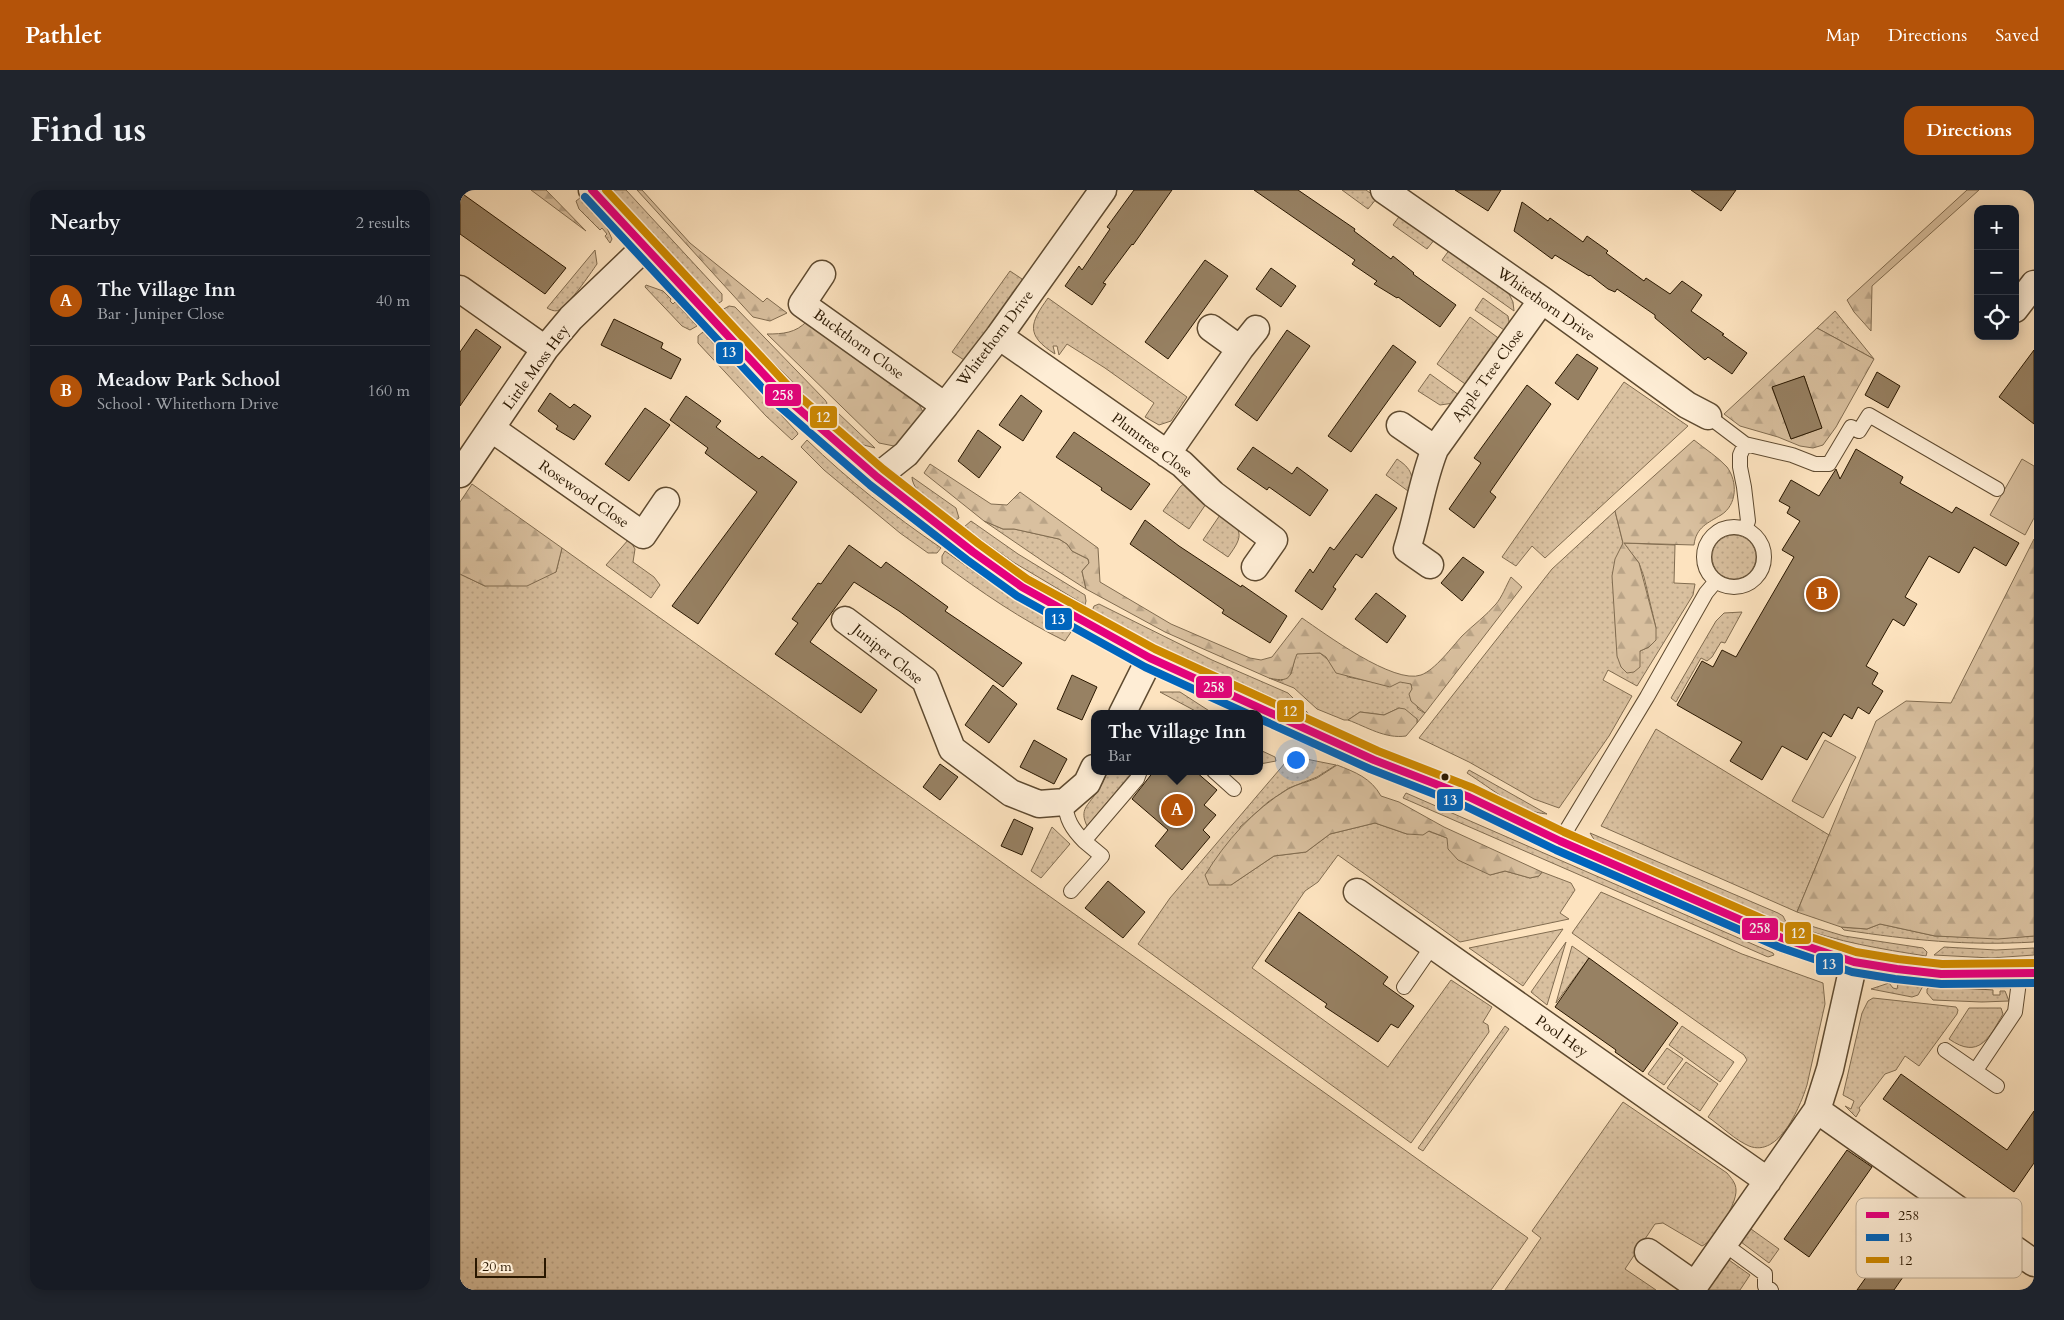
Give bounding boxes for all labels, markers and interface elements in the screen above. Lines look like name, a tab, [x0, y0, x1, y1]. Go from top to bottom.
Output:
text: Pathlet	[25, 19, 102, 52]
text: Map	[1826, 23, 1860, 48]
text: Directions	[1888, 23, 1967, 48]
text: Saved	[1995, 23, 2039, 48]
text: Find us	[30, 106, 146, 154]
button: Directions	[1904, 106, 2034, 155]
map controls	[1974, 205, 2019, 340]
button: +	[1974, 205, 2019, 250]
text: Nearby	[50, 208, 121, 237]
text: 2 results	[356, 212, 410, 234]
button: −	[1974, 250, 2019, 295]
street label: Whitethorn Drive	[1492, 262, 1599, 346]
text: The Village Inn	[97, 277, 236, 303]
street label: Whitethorn Drive	[952, 286, 1038, 391]
text: A	[60, 290, 72, 312]
text: 40 m	[376, 290, 410, 312]
button: locate	[1974, 295, 2019, 340]
text: Bar · Juniper Close	[97, 303, 225, 325]
street label: Buckthorn Close	[810, 304, 909, 384]
street label: Little Moss Hey	[498, 320, 574, 414]
street label: Apple Tree Close	[1447, 324, 1529, 426]
line badge: 13	[715, 341, 744, 365]
text: 13	[722, 343, 736, 362]
text: Meadow Park School	[97, 367, 280, 393]
text: B	[60, 380, 72, 402]
text: 160 m	[368, 380, 410, 402]
line badge: 258	[764, 383, 802, 407]
text: 258	[772, 386, 794, 405]
text: School · Whitethorn Drive	[97, 393, 279, 415]
line badge: 12	[809, 405, 838, 429]
text: 12	[816, 408, 830, 427]
street label: Plumtree Close	[1107, 408, 1197, 482]
street label: Rosewood Close	[535, 455, 633, 533]
pin: B	[1806, 575, 1838, 613]
line badge: 13	[1044, 607, 1073, 631]
text: 13	[1051, 610, 1065, 629]
street label: Juniper Close	[847, 618, 928, 689]
line badge: 258	[1195, 675, 1233, 699]
text: 258	[1203, 678, 1225, 697]
line badge: 12	[1276, 699, 1305, 723]
text: 12	[1283, 702, 1297, 721]
popup	[1091, 710, 1263, 775]
text: The Village Inn	[1108, 719, 1246, 745]
text: Bar	[1108, 745, 1131, 767]
your location	[1283, 747, 1309, 773]
unlabelled marker	[1440, 772, 1450, 782]
line badge: 13	[1436, 788, 1464, 812]
pin: A	[1161, 791, 1193, 829]
text: 13	[1443, 791, 1457, 810]
line badge: 258	[1741, 917, 1779, 941]
text: 258	[1749, 919, 1771, 938]
line badge: 12	[1784, 921, 1812, 945]
text: 12	[1791, 924, 1805, 943]
line badge: 13	[1815, 952, 1844, 976]
text: 13	[1822, 955, 1836, 974]
street label: Pool Hey	[1532, 1011, 1592, 1061]
legend	[1856, 1198, 2022, 1278]
text: 258	[1898, 1206, 1920, 1225]
text: 13	[1898, 1228, 1912, 1247]
text: 12	[1898, 1251, 1912, 1270]
scale bar	[475, 1255, 546, 1278]
text: 20 m	[482, 1257, 512, 1276]

